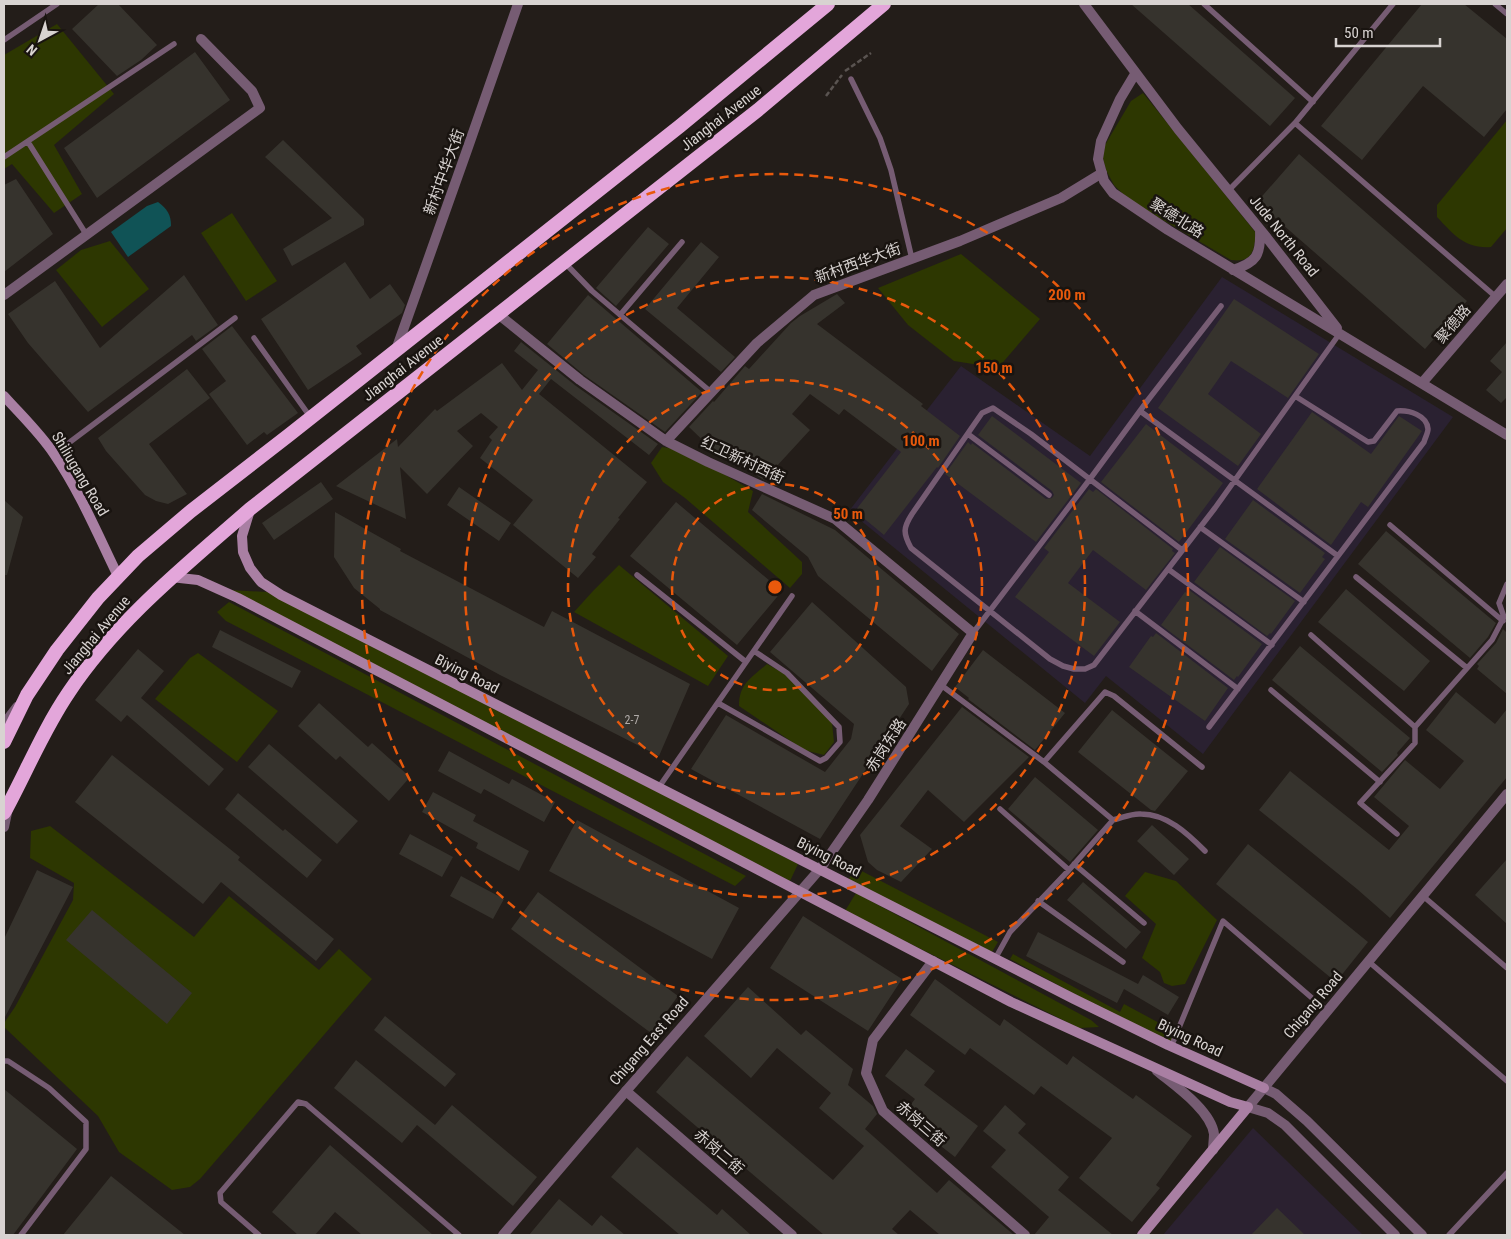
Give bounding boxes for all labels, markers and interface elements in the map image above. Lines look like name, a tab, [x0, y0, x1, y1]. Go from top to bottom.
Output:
north arrow	[15, 15, 65, 65]
scale bar	[1336, 15, 1440, 47]
text: 50 m	[1344, 24, 1374, 42]
text: N	[23, 41, 40, 59]
street label: Jianghai Avenue	[677, 81, 765, 155]
street label: 新村中华大街	[420, 127, 468, 217]
street label: Jude North Road	[1246, 192, 1322, 280]
street label: 聚德北路	[1147, 194, 1207, 242]
street label: 新村西华大街	[813, 239, 903, 287]
text: 200 m	[1048, 286, 1086, 304]
street label: 聚德路	[1432, 301, 1474, 347]
street label: Jianghai Avenue	[359, 331, 447, 405]
text: 150 m	[975, 359, 1013, 377]
street label: Shiliugang Road	[48, 428, 112, 520]
text: 100 m	[902, 432, 940, 450]
street label: 红卫新村西街	[698, 433, 788, 487]
text: 50 m	[833, 505, 863, 523]
centre of rings	[766, 578, 784, 596]
street label: Jianghai Avenue	[58, 592, 134, 678]
street label: Biying Road	[432, 650, 502, 698]
house number: 2-7	[625, 713, 639, 727]
street label: 赤岗东路	[862, 715, 910, 775]
street label: Biying Road	[794, 833, 864, 881]
street label: Chigang Road	[1280, 968, 1346, 1042]
street label: Chigang East Road	[606, 993, 692, 1089]
street label: Biying Road	[1155, 1015, 1225, 1061]
street label: 赤岗三街	[892, 1098, 950, 1150]
street label: 赤岗二街	[690, 1126, 748, 1178]

